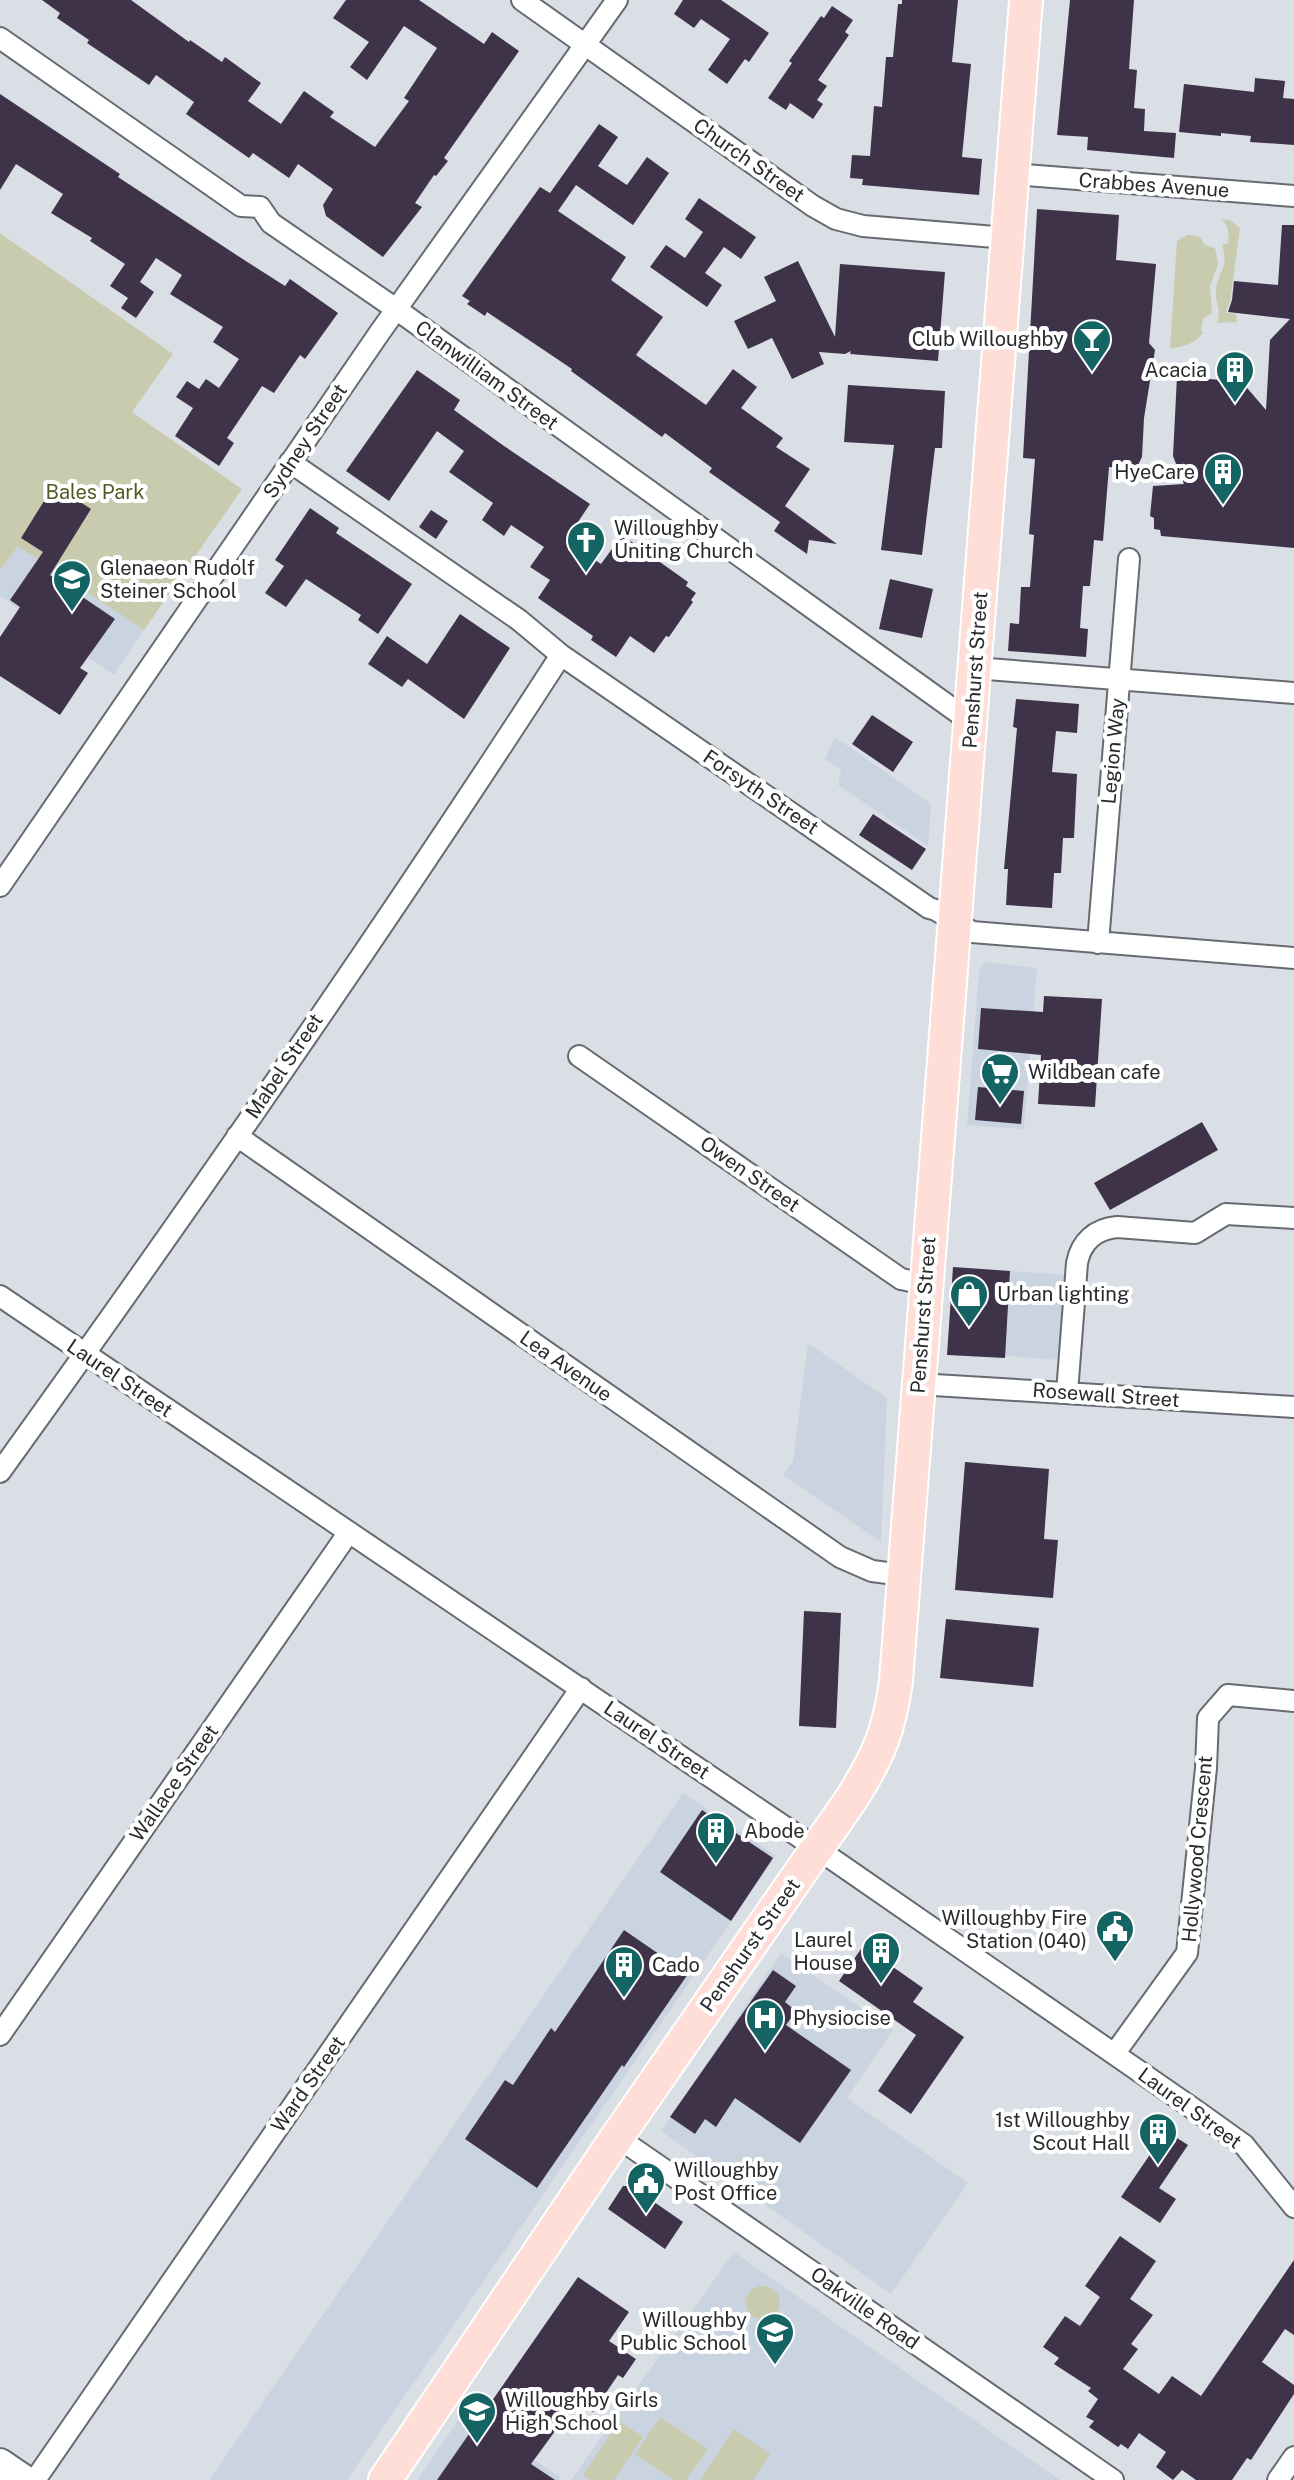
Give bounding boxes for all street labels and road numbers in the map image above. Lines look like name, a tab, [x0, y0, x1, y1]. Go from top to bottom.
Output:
street label: Church Street	[689, 113, 809, 207]
street label: Crabbes Avenue	[1078, 168, 1230, 202]
street label: Clanwilliam Street	[411, 315, 563, 435]
street label: Sydney Street	[258, 379, 352, 503]
street label: Penshurst Street	[958, 591, 992, 749]
street label: Legion Way	[1096, 697, 1130, 805]
street label: Forsyth Street	[699, 745, 823, 839]
street label: Mabel Street	[240, 1009, 328, 1123]
street label: Owen Street	[696, 1131, 804, 1217]
street label: Penshurst Street	[906, 1236, 940, 1394]
street label: Lea Avenue	[515, 1325, 617, 1407]
street label: Laurel Street	[63, 1334, 177, 1422]
street label: Rosewall Street	[1032, 1378, 1180, 1412]
street label: Laurel Street	[600, 1696, 714, 1784]
street label: Wallace Street	[125, 1720, 223, 1846]
street label: Hollywood Crescent	[1177, 1755, 1217, 1943]
street label: Penshurst Street	[695, 1874, 805, 2016]
street label: Ward Street	[266, 2031, 350, 2137]
street label: Laurel Street	[1133, 2062, 1247, 2154]
street label: Oakville Road	[806, 2262, 924, 2354]

